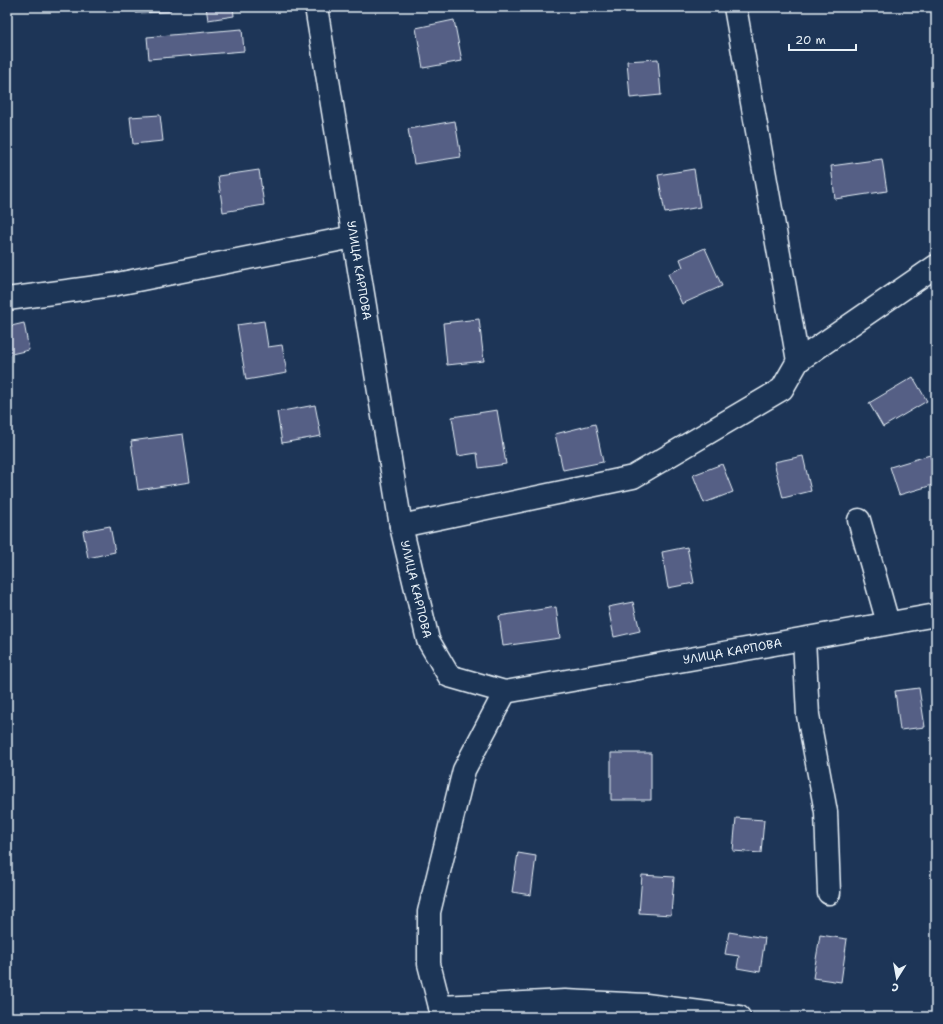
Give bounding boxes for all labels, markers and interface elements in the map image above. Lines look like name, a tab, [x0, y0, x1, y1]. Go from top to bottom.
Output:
scale bar	[789, 26, 856, 52]
text: 20 m	[795, 32, 826, 48]
street label: УЛИЦА КАРПОВА	[343, 220, 375, 322]
street label: УЛИЦА КАРПОВА	[397, 539, 435, 640]
street label: УЛИЦА КАРПОВА	[682, 635, 783, 668]
north arrow	[877, 958, 917, 998]
text: С	[890, 979, 900, 995]

